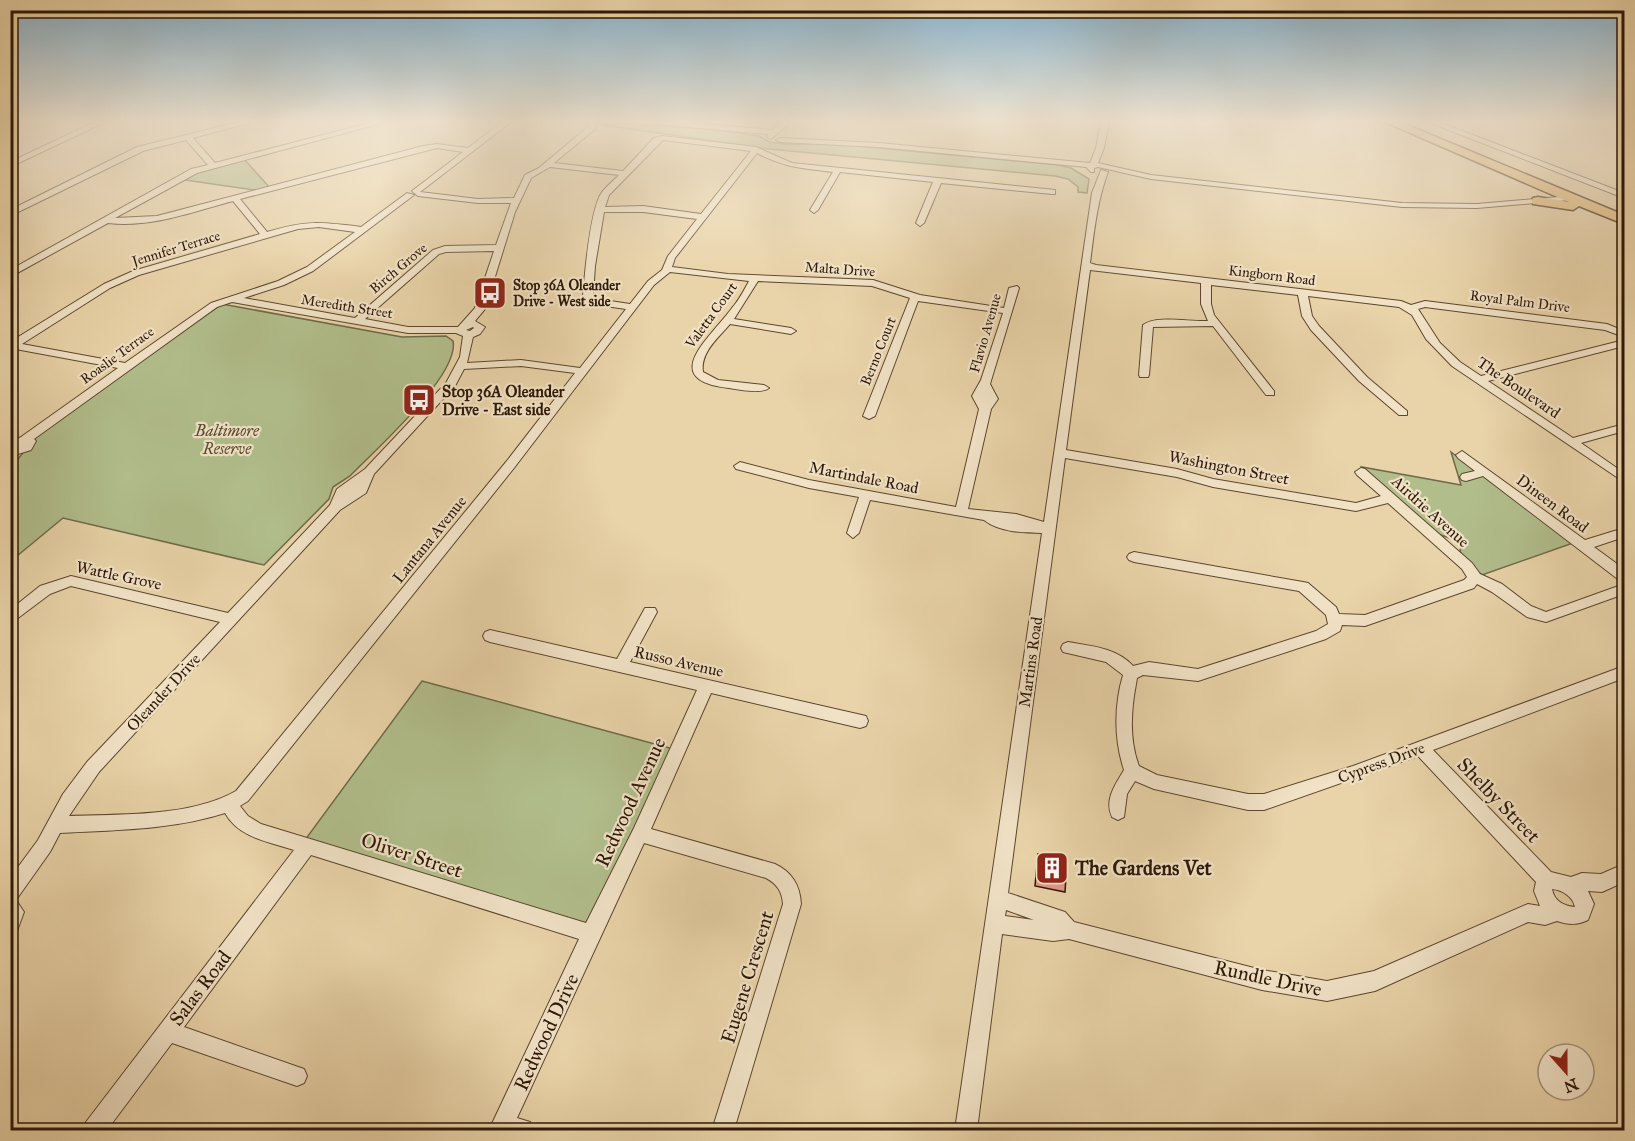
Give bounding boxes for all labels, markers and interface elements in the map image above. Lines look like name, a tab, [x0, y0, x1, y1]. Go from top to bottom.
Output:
street label: Jennifer Terrace	[128, 227, 223, 272]
street label: Birch Grove	[366, 239, 431, 297]
street label: Malta Drive	[804, 259, 876, 280]
street label: Kingborn Road	[1227, 262, 1316, 289]
bus stop icon: Stop 36A Oleander Drive - West side	[472, 275, 508, 311]
place label: Stop 36A Oleander Drive - West side	[513, 277, 621, 310]
street label: Valetta Court	[681, 279, 741, 352]
street label: Royal Palm Drive	[1469, 287, 1571, 316]
street label: Meredith Street	[300, 291, 394, 322]
street label: Flavio Avenue	[966, 291, 1005, 375]
street label: Berno Court	[857, 314, 900, 388]
street label: Roaslie Terrace	[77, 323, 158, 388]
street label: The Boulevard	[1473, 353, 1564, 422]
bus stop icon: Stop 36A Oleander Drive - East side	[401, 382, 437, 418]
place label: Stop 36A Oleander Drive - East side	[442, 382, 566, 419]
park label: Baltimore Reserve	[194, 421, 260, 458]
street label: Washington Street	[1167, 447, 1291, 490]
street label: Martindale Road	[807, 458, 920, 497]
street label: Dineen Road	[1513, 470, 1592, 537]
street label: Airdrie Avenue	[1387, 471, 1474, 551]
street label: Lantana Avenue	[388, 492, 470, 587]
street label: Wattle Grove	[75, 557, 164, 594]
street label: Martins Road	[1015, 616, 1046, 709]
street label: Russo Avenue	[632, 642, 726, 681]
street label: Oleander Drive	[122, 649, 205, 735]
street label: Redwood Avenue	[590, 733, 670, 871]
street label: Cypress Drive	[1335, 738, 1427, 787]
street label: Shelby Street	[1452, 752, 1546, 848]
street label: Oliver Street	[358, 827, 466, 883]
building icon: The Gardens Vet	[1034, 850, 1070, 886]
place label: The Gardens Vet	[1074, 856, 1212, 880]
street label: Eugene Crescent	[715, 908, 780, 1046]
street label: Salas Road	[164, 946, 236, 1030]
street label: Rundle Drive	[1212, 955, 1324, 1001]
street label: Redwood Drive	[508, 970, 584, 1094]
north arrow	[1536, 1042, 1596, 1102]
text: N	[1561, 1074, 1581, 1097]

